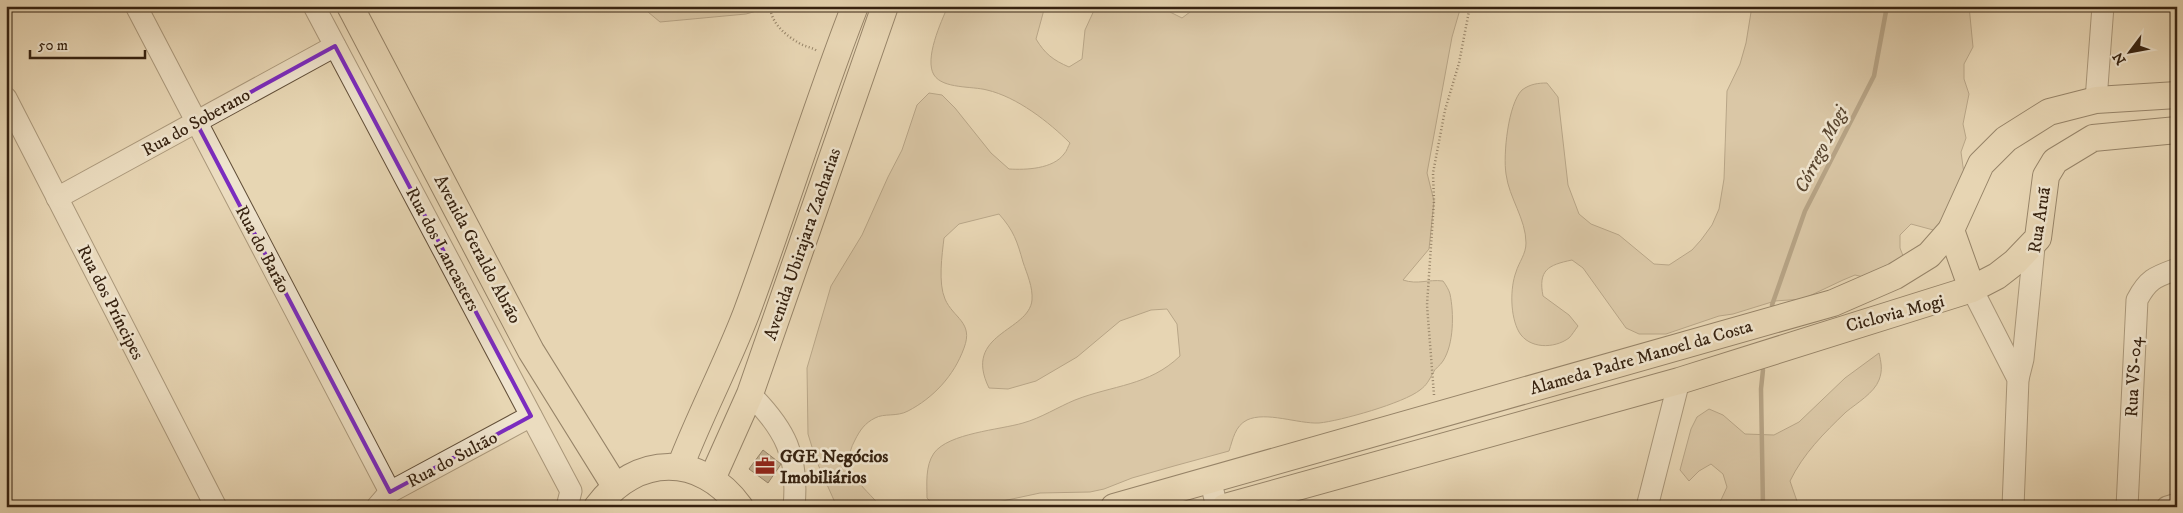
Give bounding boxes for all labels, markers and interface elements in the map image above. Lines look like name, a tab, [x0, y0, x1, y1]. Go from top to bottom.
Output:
scale bar	[30, 28, 145, 60]
north arrow	[2106, 28, 2156, 78]
text: 50 m	[38, 36, 68, 55]
text: N	[2109, 48, 2131, 68]
street label: Rua do Soberano	[139, 84, 255, 162]
water label: Córrego Mogi	[1790, 102, 1853, 197]
street label: Avenida Ubirajara Zacharias	[760, 145, 846, 343]
street label: Avenida Geraldo Abrão	[429, 171, 526, 328]
street label: Rua dos Lancasters	[400, 184, 484, 315]
street label: Rua Aruã	[2024, 185, 2056, 255]
street label: Rua do Barão	[230, 202, 294, 297]
street label: Rua dos Príncipes	[72, 241, 148, 363]
street label: Ciclovia Mogi	[1844, 290, 1947, 338]
street label: Alameda Padre Manoel da Costa	[1527, 316, 1755, 400]
street label: Rua VS-04	[2121, 336, 2147, 418]
street label: Rua do Sultão	[403, 427, 502, 493]
place label: GGE Negócios Imobiliários	[780, 446, 888, 489]
office icon: GGE Negócios Imobiliários	[754, 455, 776, 477]

